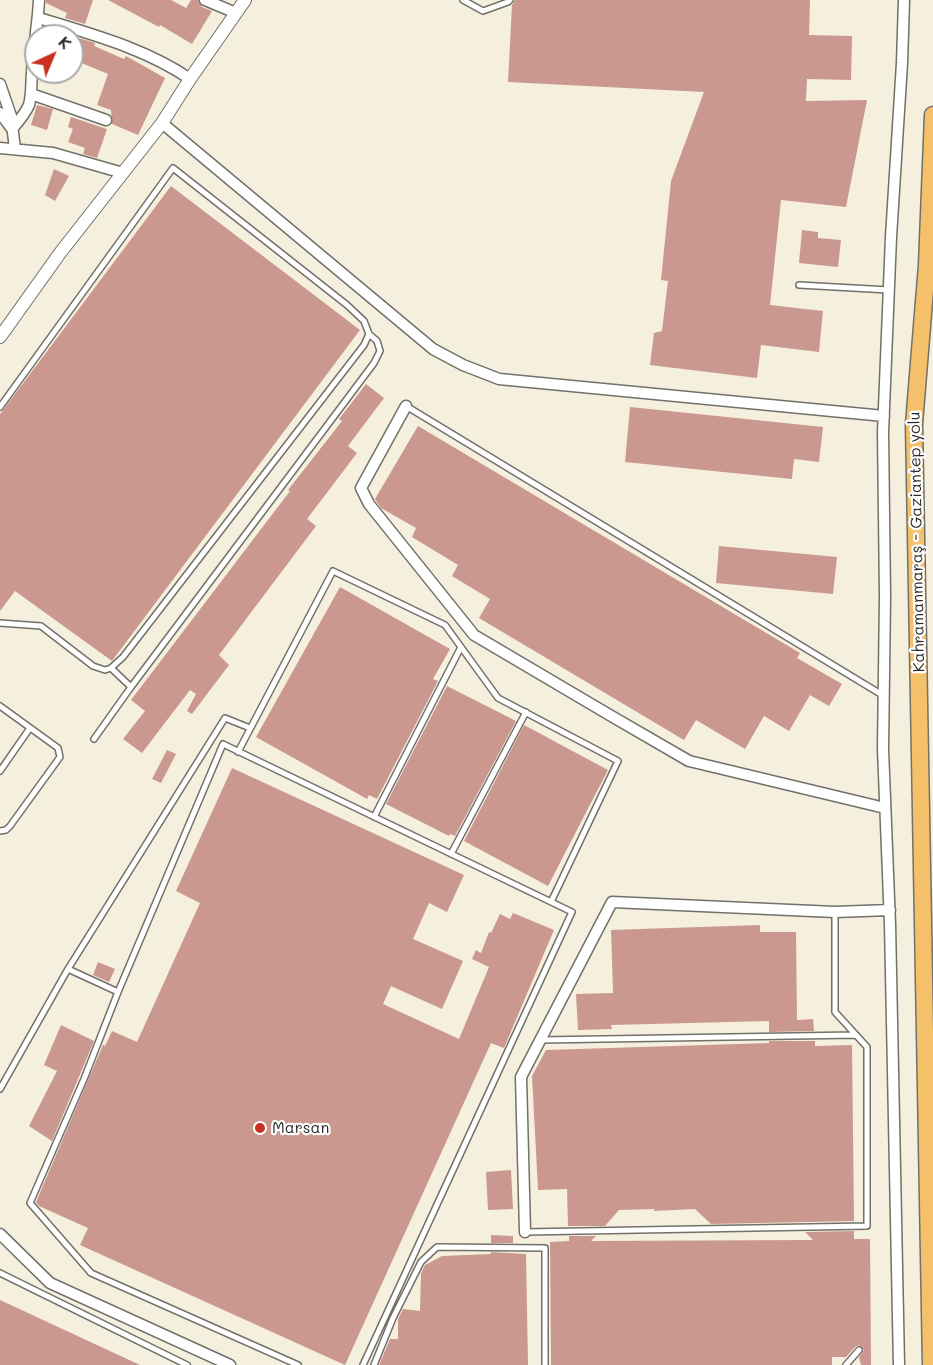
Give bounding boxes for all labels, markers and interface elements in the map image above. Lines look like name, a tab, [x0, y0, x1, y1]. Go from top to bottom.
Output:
north arrow	[24, 24, 84, 84]
text: K	[54, 31, 77, 53]
street label: Kahramanmaraş - Gaziantep yolu	[905, 411, 929, 673]
place label: Marsan	[272, 1118, 329, 1138]
marker: Marsan	[253, 1121, 267, 1135]

